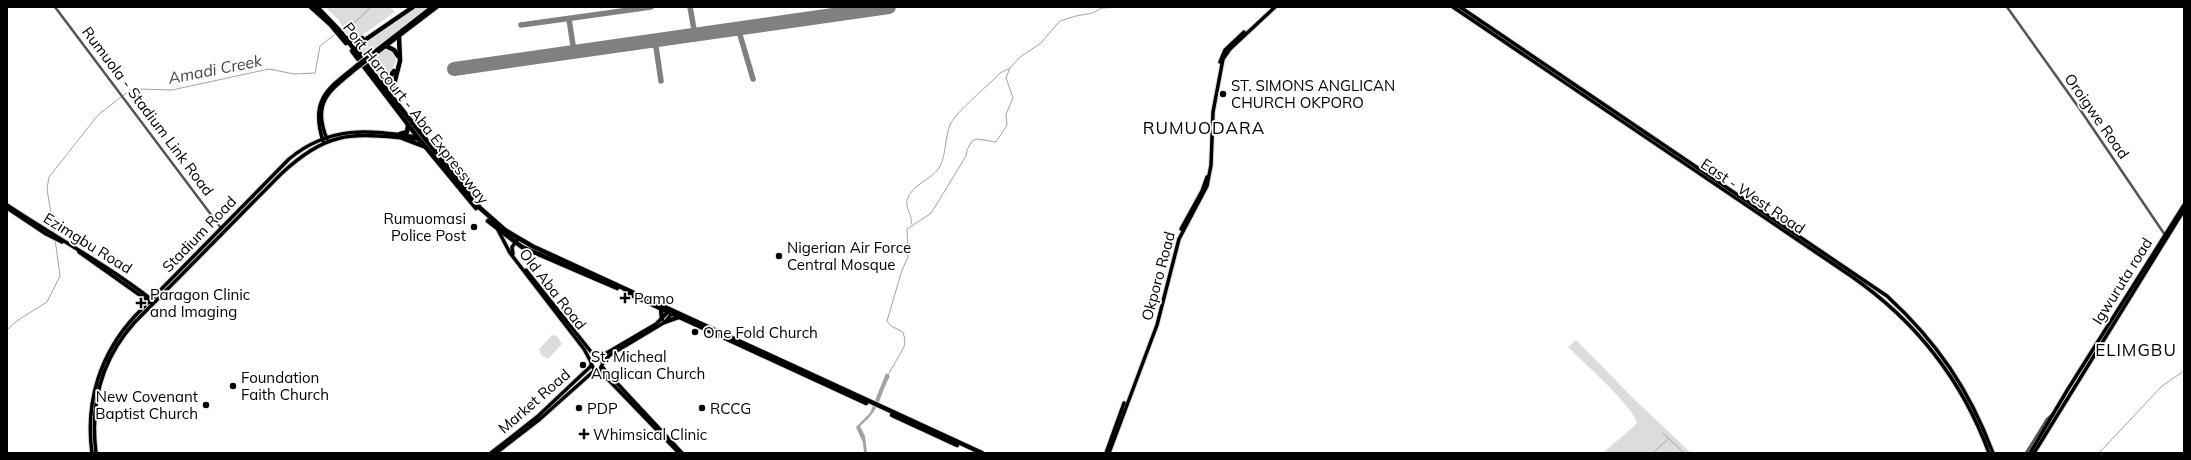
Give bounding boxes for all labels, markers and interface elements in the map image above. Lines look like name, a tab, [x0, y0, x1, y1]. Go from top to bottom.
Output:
street label: Port Harcourt - Aba Expressway	[339, 18, 493, 208]
street label: Rumuola - Stadium Link Road	[78, 23, 218, 199]
water label: Amadi Creek	[165, 50, 264, 88]
street label: Oroigwe Road	[2061, 70, 2133, 162]
place label: ST. SIMONS ANGLICAN CHURCH OKPORO	[1231, 76, 1395, 112]
marker: ST. SIMONS ANGLICAN CHURCH OKPORO	[1218, 89, 1228, 99]
district label: RUMUODARA	[1143, 117, 1265, 138]
street label: East - West Road	[1697, 154, 1809, 238]
street label: Stadium Road	[158, 192, 240, 276]
street label: Ezimgbu Road	[40, 208, 136, 278]
place label: Rumuomasi Police Post	[383, 209, 466, 245]
marker: Rumuomasi Police Post	[469, 222, 479, 232]
street label: Okporo Road	[1137, 229, 1179, 323]
street label: Igwuruta road	[2088, 234, 2156, 328]
place label: Nigerian Air Force Central Mosque	[787, 238, 911, 274]
street label: Old Aba Road	[515, 245, 591, 333]
marker: Nigerian Air Force Central Mosque	[774, 251, 784, 261]
place label: Paragon Clinic and Imaging	[150, 285, 250, 321]
place label: Pamo	[634, 289, 674, 308]
marker: Pamo	[619, 292, 631, 304]
marker: Paragon Clinic and Imaging	[135, 297, 147, 309]
place label: One Fold Church	[703, 323, 818, 342]
marker: One Fold Church	[690, 327, 700, 337]
district label: ELIMGBU	[2095, 339, 2177, 360]
place label: St. Micheal Anglican Church	[591, 347, 705, 383]
marker: St. Micheal Anglican Church	[578, 360, 588, 370]
street label: Market Road	[494, 365, 574, 437]
place label: Foundation Faith Church	[241, 368, 329, 404]
marker: Foundation Faith Church	[228, 381, 238, 391]
place label: New Covenant Baptist Church	[95, 387, 198, 423]
place label: PDP	[587, 399, 618, 418]
place label: RCCG	[710, 399, 751, 418]
marker: New Covenant Baptist Church	[201, 400, 211, 410]
marker: PDP	[574, 403, 584, 413]
marker: RCCG	[697, 403, 707, 413]
place label: Whimsical Clinic	[593, 425, 707, 444]
marker: Whimsical Clinic	[578, 428, 590, 440]

